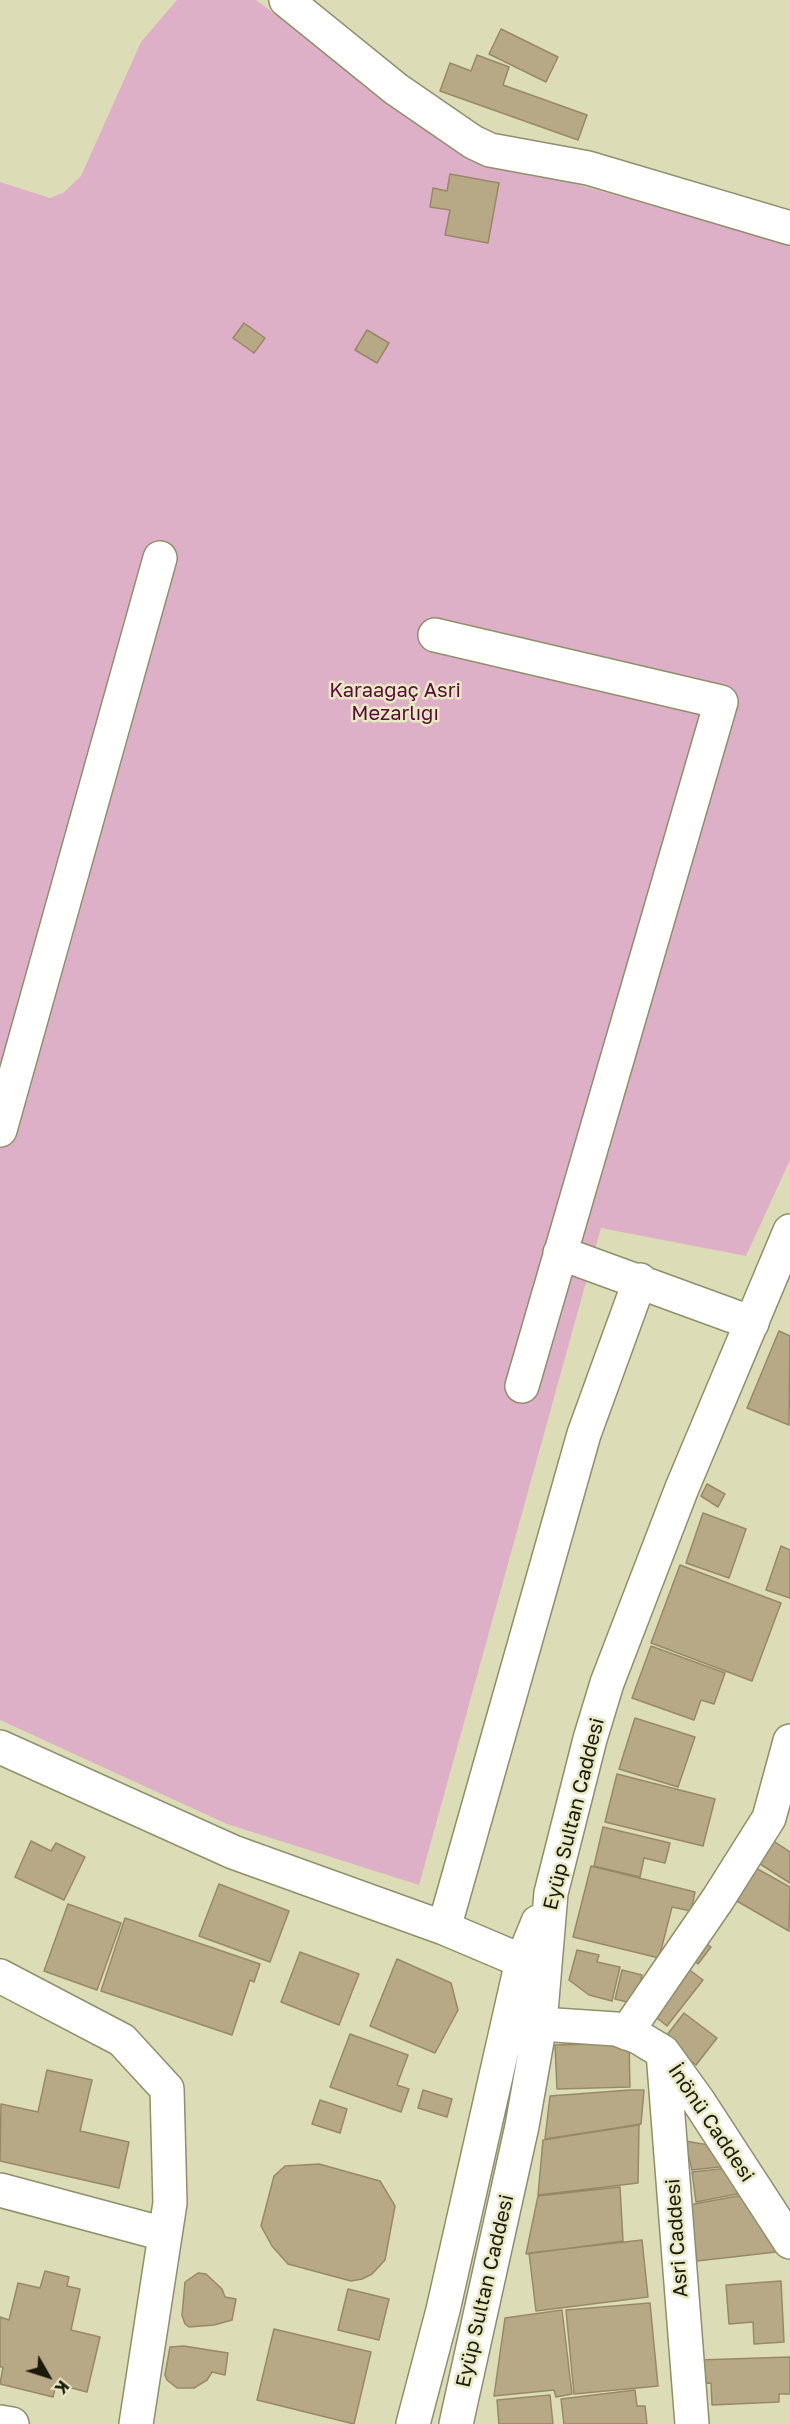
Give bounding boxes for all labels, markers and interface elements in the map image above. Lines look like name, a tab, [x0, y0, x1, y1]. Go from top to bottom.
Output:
park label: Karaağaç Asri Mezarlığı	[329, 679, 461, 726]
street label: Eyüp Sultan Caddesi	[539, 1715, 609, 1913]
street label: İnönü Caddesi	[663, 2059, 759, 2187]
street label: Asri Caddesi	[661, 2178, 693, 2298]
street label: Eyüp Sultan Caddesi	[451, 2192, 519, 2390]
north arrow	[18, 2346, 78, 2406]
text: K	[51, 2377, 73, 2398]

